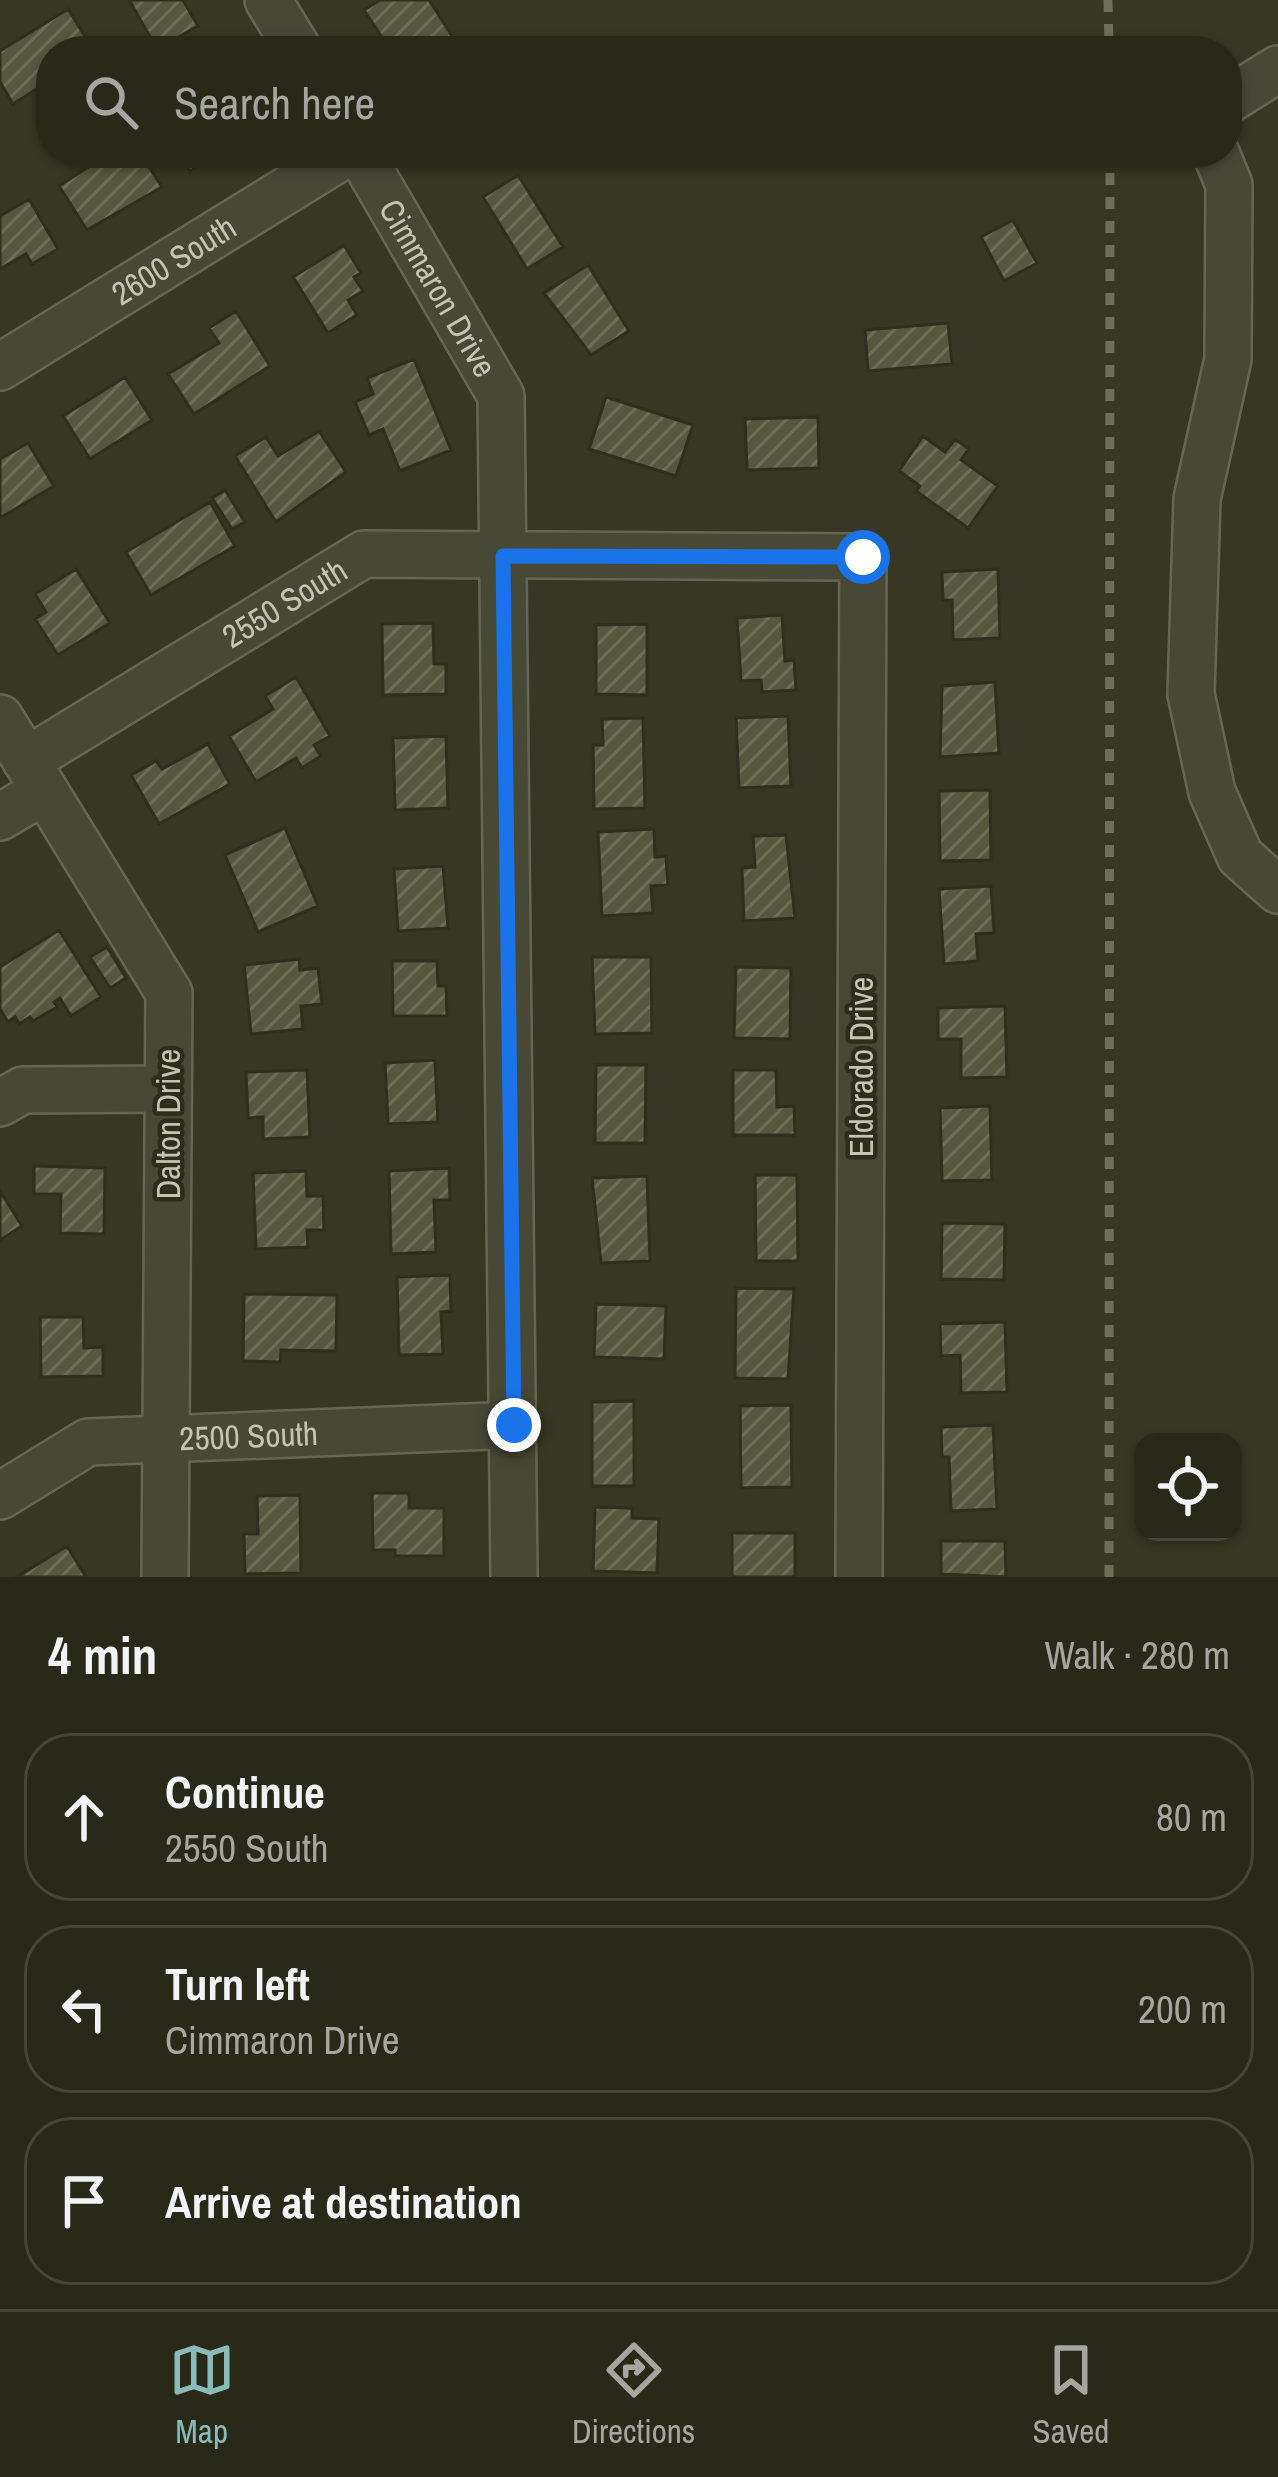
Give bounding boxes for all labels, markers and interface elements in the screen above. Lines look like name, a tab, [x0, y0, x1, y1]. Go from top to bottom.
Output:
search box	[36, 36, 1242, 168]
icon: search	[78, 69, 144, 135]
text: Search here	[174, 72, 375, 133]
street label: Cimmaron Drive	[369, 191, 507, 385]
street label: 2600 South	[103, 205, 244, 315]
route start	[836, 530, 890, 584]
street label: 2550 South	[214, 548, 355, 658]
street label: Eldorado Drive	[839, 977, 883, 1157]
street label: Dalton Drive	[146, 1049, 190, 1199]
route end	[487, 1398, 541, 1452]
street label: 2500 South	[179, 1411, 319, 1460]
map controls	[1134, 1433, 1242, 1541]
button: locate	[1134, 1433, 1242, 1541]
text: 4 min	[48, 1621, 157, 1690]
text: Walk · 280 m	[1045, 1629, 1230, 1681]
text: Continue	[165, 1761, 325, 1822]
icon: ahead	[51, 1784, 117, 1850]
text: 80 m	[1156, 1791, 1227, 1843]
text: 2550 South	[165, 1822, 329, 1874]
text: Turn left	[165, 1953, 310, 2014]
icon: left	[51, 1976, 117, 2042]
text: 200 m	[1138, 1983, 1227, 2035]
text: Cimmaron Drive	[165, 2014, 400, 2066]
icon: arrive	[51, 2168, 117, 2234]
text: Arrive at destination	[165, 2171, 522, 2232]
tab: Map	[169, 2337, 235, 2453]
tab: Directions	[572, 2337, 695, 2453]
tab: Saved	[1033, 2337, 1109, 2453]

